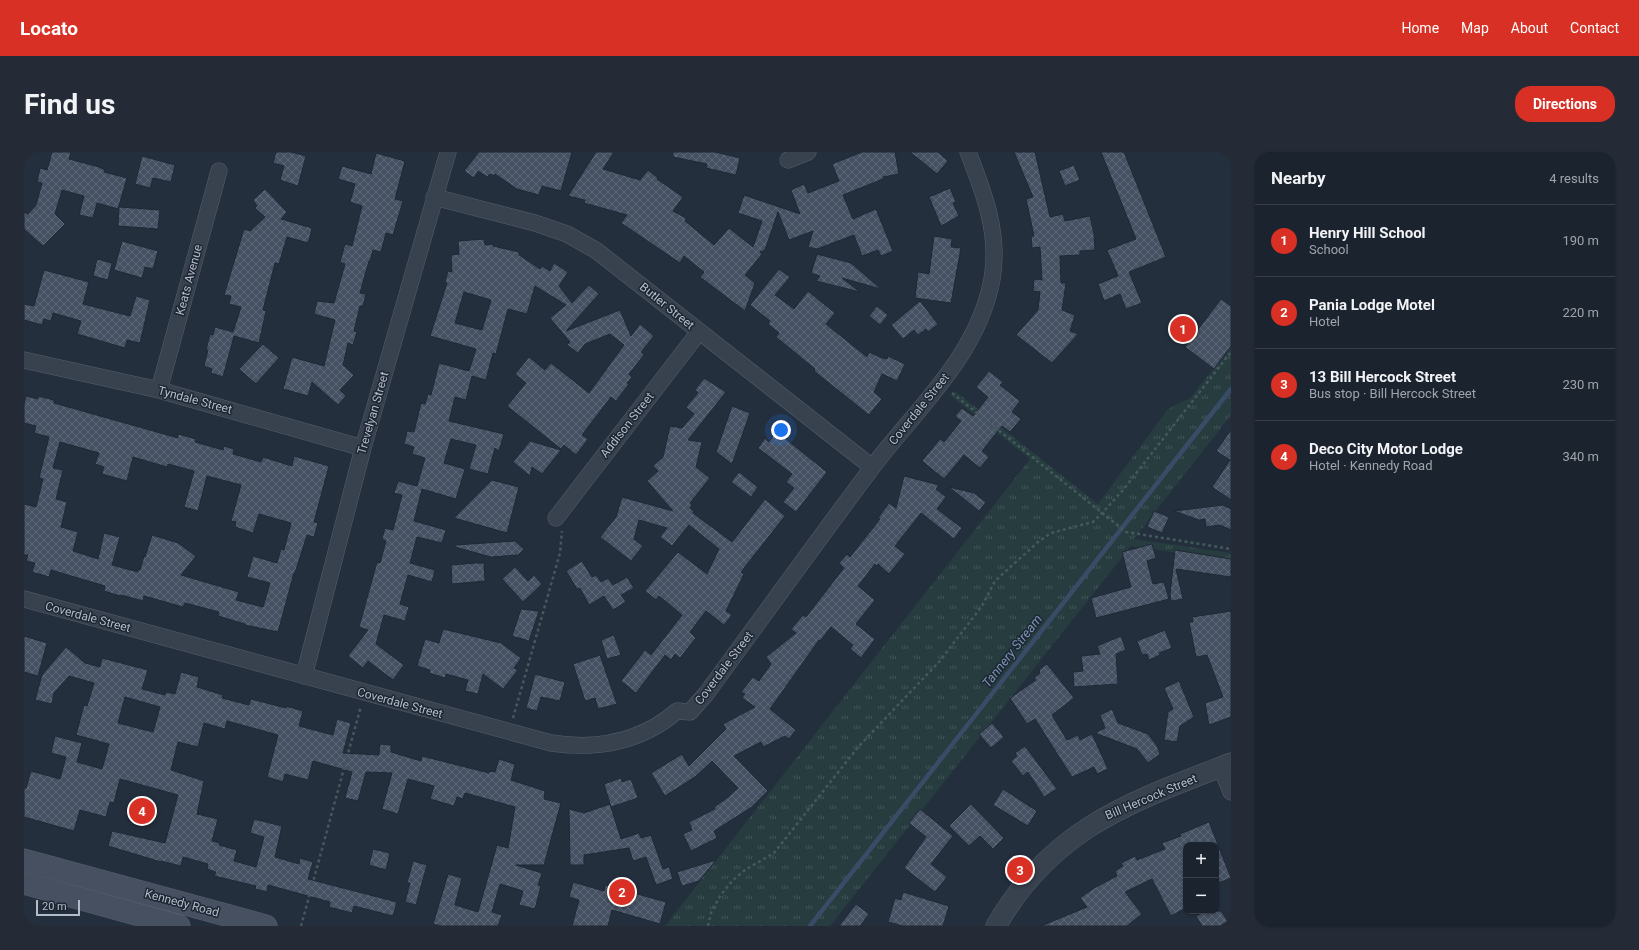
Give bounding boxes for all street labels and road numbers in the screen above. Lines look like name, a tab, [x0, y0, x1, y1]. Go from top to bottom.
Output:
street label: Keats Avenue	[173, 243, 205, 317]
street label: Butler Street	[637, 280, 697, 332]
street label: Trevelyan Street	[355, 370, 392, 456]
street label: Coverdale Street	[886, 370, 952, 448]
street label: Tyndale Street	[156, 383, 234, 417]
street label: Addison Street	[597, 390, 657, 460]
street label: Coverdale Street	[44, 599, 132, 635]
street label: Coverdale Street	[692, 629, 756, 707]
street label: Coverdale Street	[356, 685, 444, 721]
street label: Bill Hercock Street	[1103, 771, 1199, 823]
street label: Kennedy Road	[143, 886, 221, 920]

